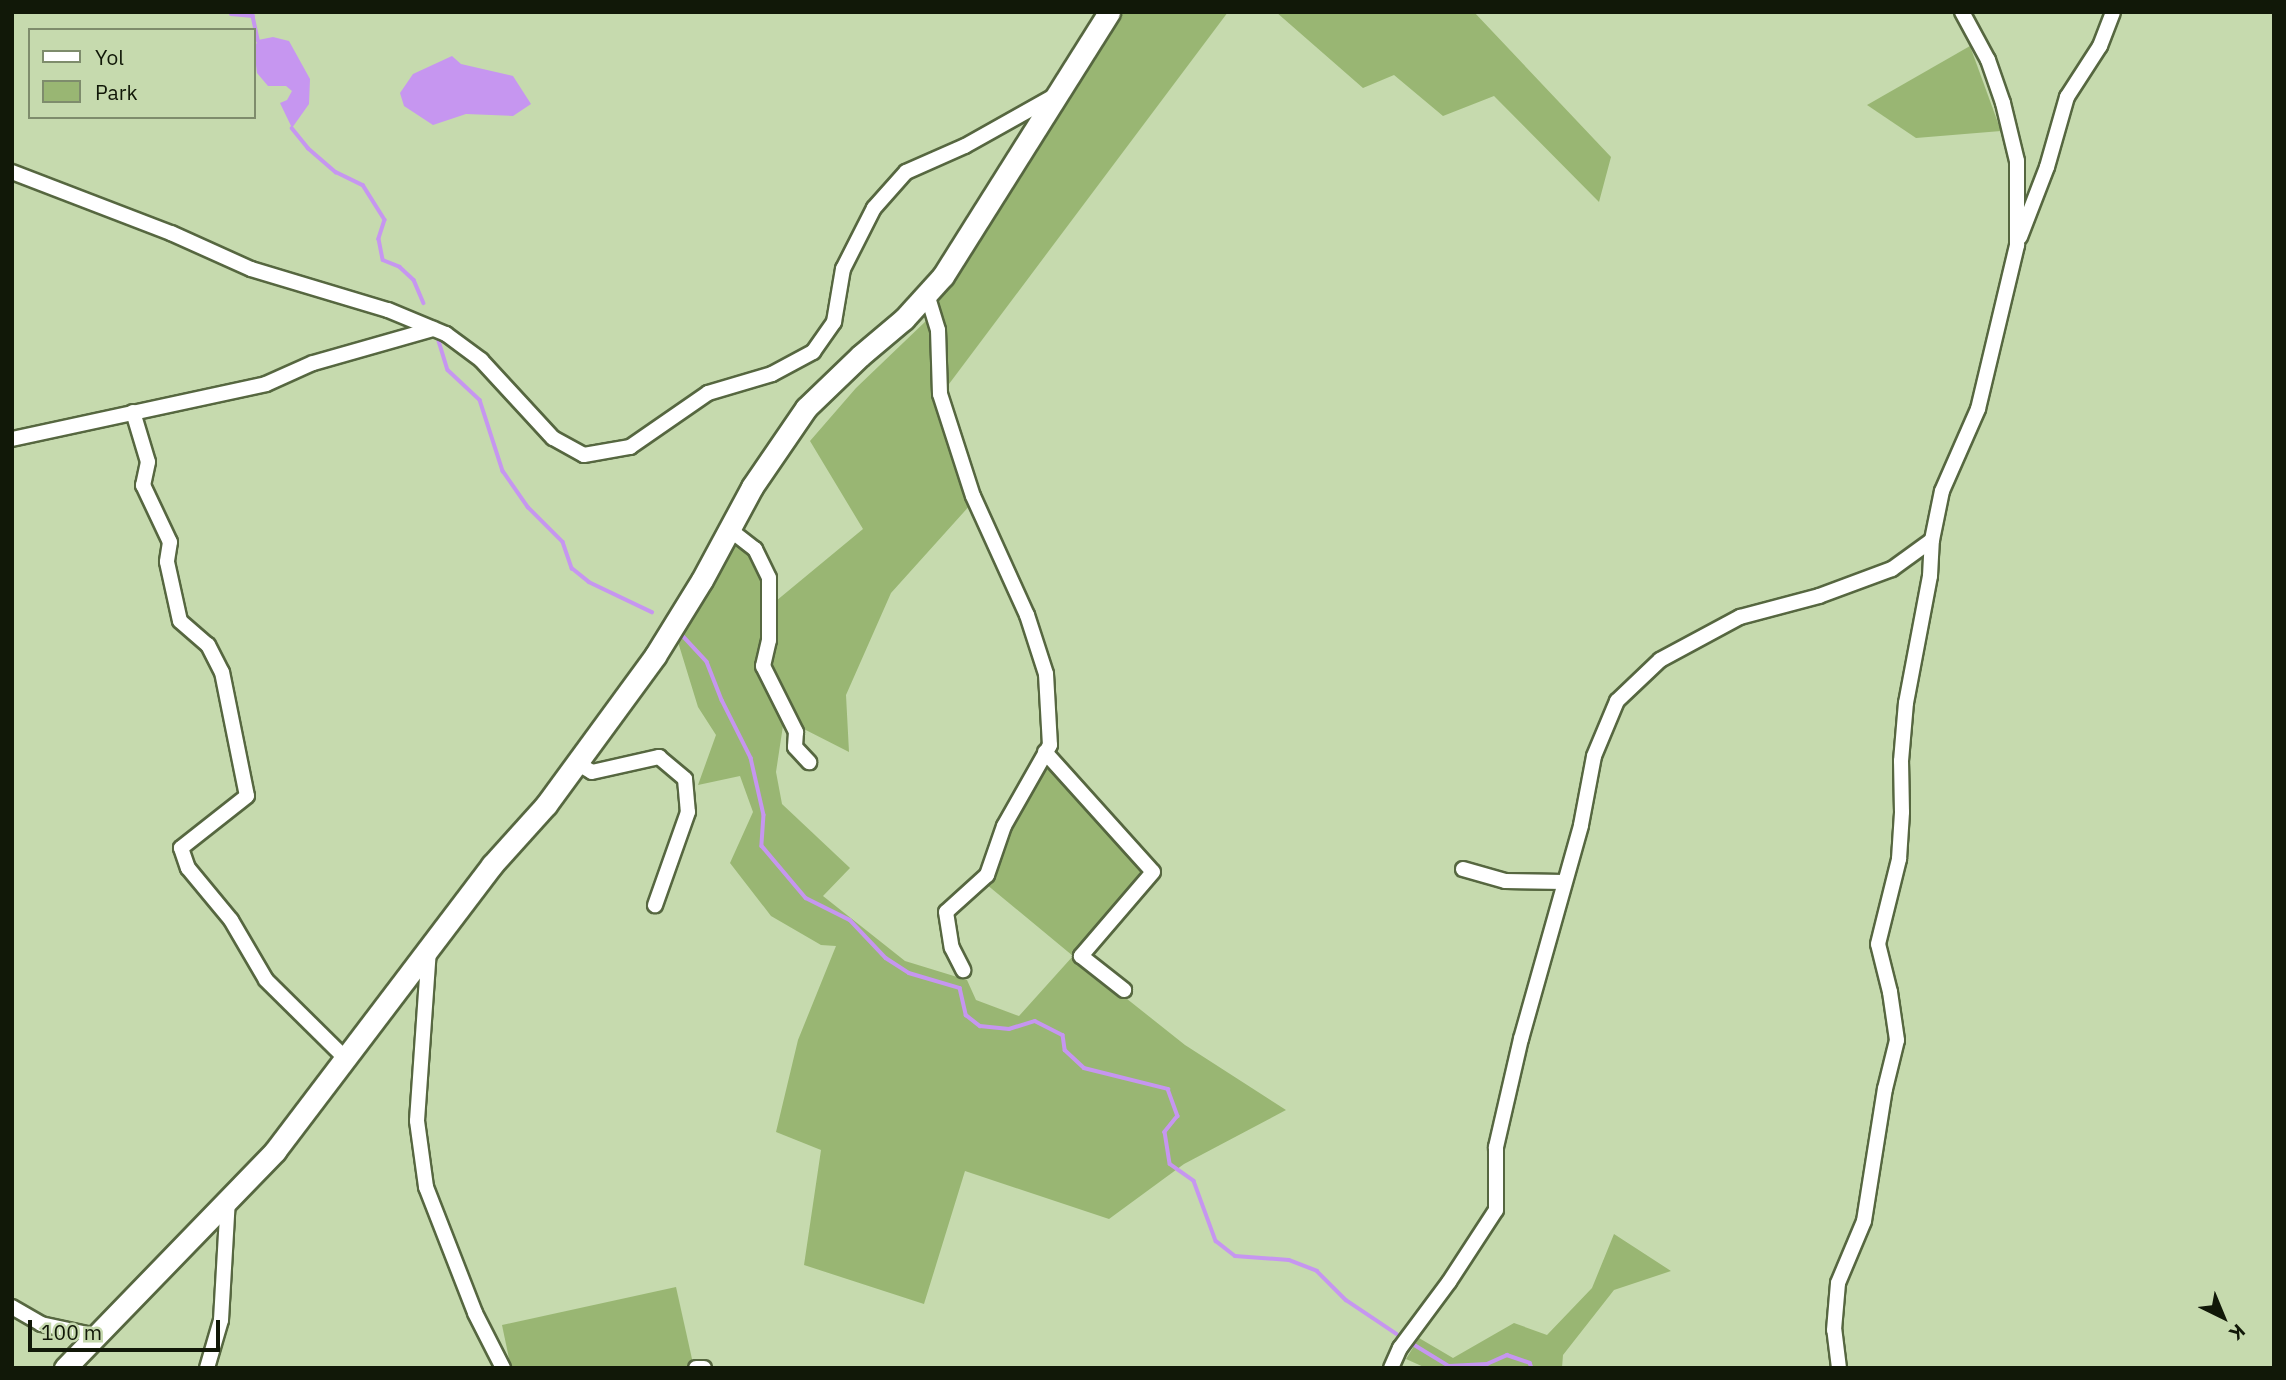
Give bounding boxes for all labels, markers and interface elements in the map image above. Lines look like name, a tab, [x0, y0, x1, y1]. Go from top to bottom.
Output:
legend	[28, 28, 256, 119]
text: Yol	[95, 43, 124, 71]
text: Park	[95, 78, 138, 106]
north arrow	[2188, 1282, 2258, 1352]
scale bar	[32, 1306, 224, 1350]
text: 100 m	[41, 1318, 102, 1346]
text: K	[2224, 1319, 2250, 1346]

